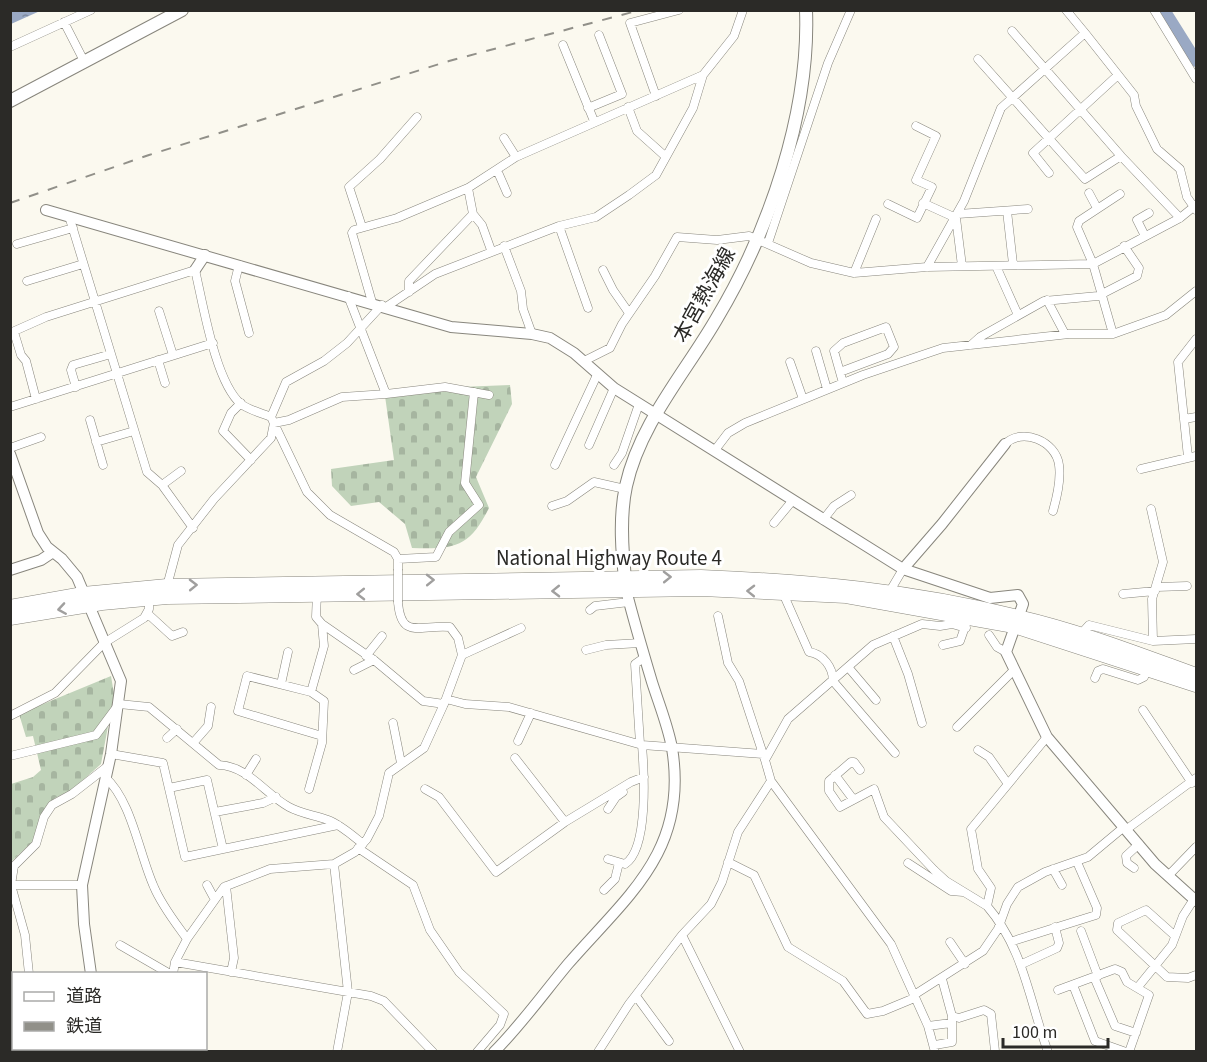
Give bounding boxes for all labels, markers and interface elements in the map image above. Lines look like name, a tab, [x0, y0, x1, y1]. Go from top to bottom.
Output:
street label: 本宮熱海線	[665, 242, 743, 348]
street label: National Highway Route 4	[496, 543, 722, 573]
one-way arrow	[663, 571, 672, 583]
one-way arrow	[426, 574, 435, 587]
one-way arrow	[189, 579, 198, 591]
one-way arrow	[747, 584, 756, 597]
one-way arrow	[552, 585, 561, 597]
one-way arrow	[357, 588, 366, 600]
one-way arrow	[57, 602, 67, 615]
legend	[12, 972, 207, 1050]
text: 道路	[66, 984, 102, 1009]
scale bar	[1003, 1011, 1108, 1049]
text: 鉄道	[66, 1014, 102, 1039]
text: 100 m	[1012, 1020, 1057, 1045]

